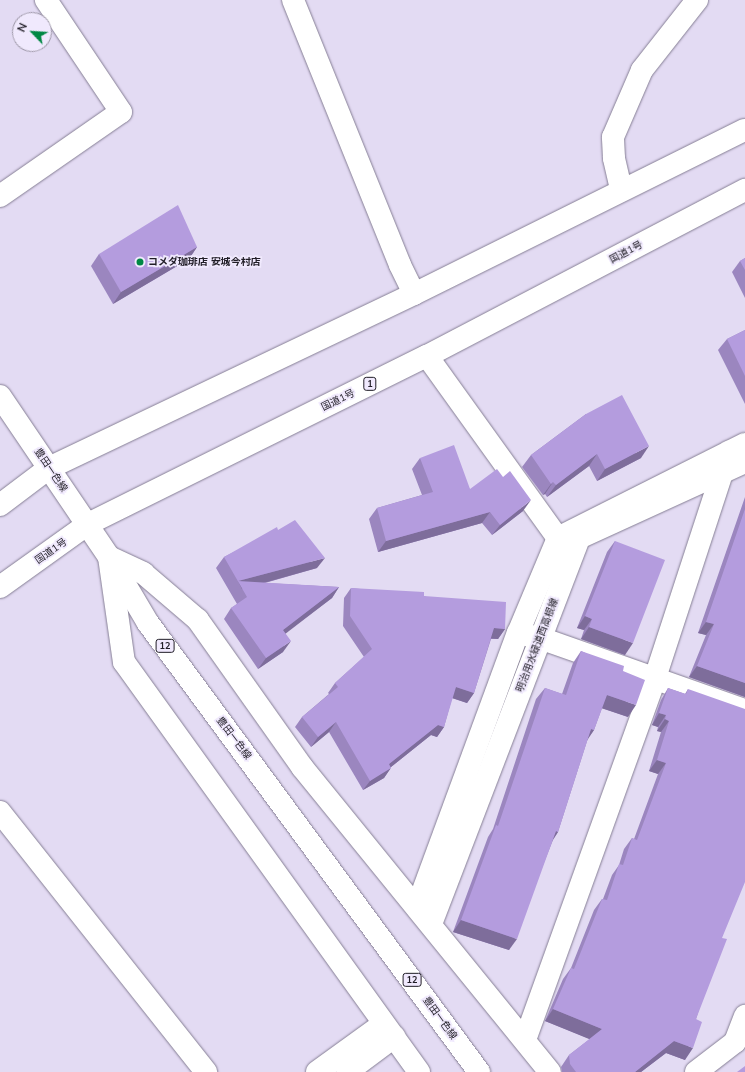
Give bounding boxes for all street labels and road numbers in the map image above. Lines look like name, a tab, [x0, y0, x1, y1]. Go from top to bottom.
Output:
street label: 国道1号	[607, 238, 645, 266]
road number: 1	[363, 377, 377, 391]
street label: 国道1号	[319, 387, 357, 413]
street label: 豊田一色線	[32, 446, 70, 494]
street label: 国道1号	[33, 536, 69, 566]
street label: 明治用水緑道西高根線	[513, 596, 561, 694]
road number: 12	[155, 639, 175, 653]
street label: 豊田一色線	[214, 714, 254, 762]
road number: 12	[402, 973, 422, 987]
street label: 豊田一色線	[420, 994, 460, 1042]

